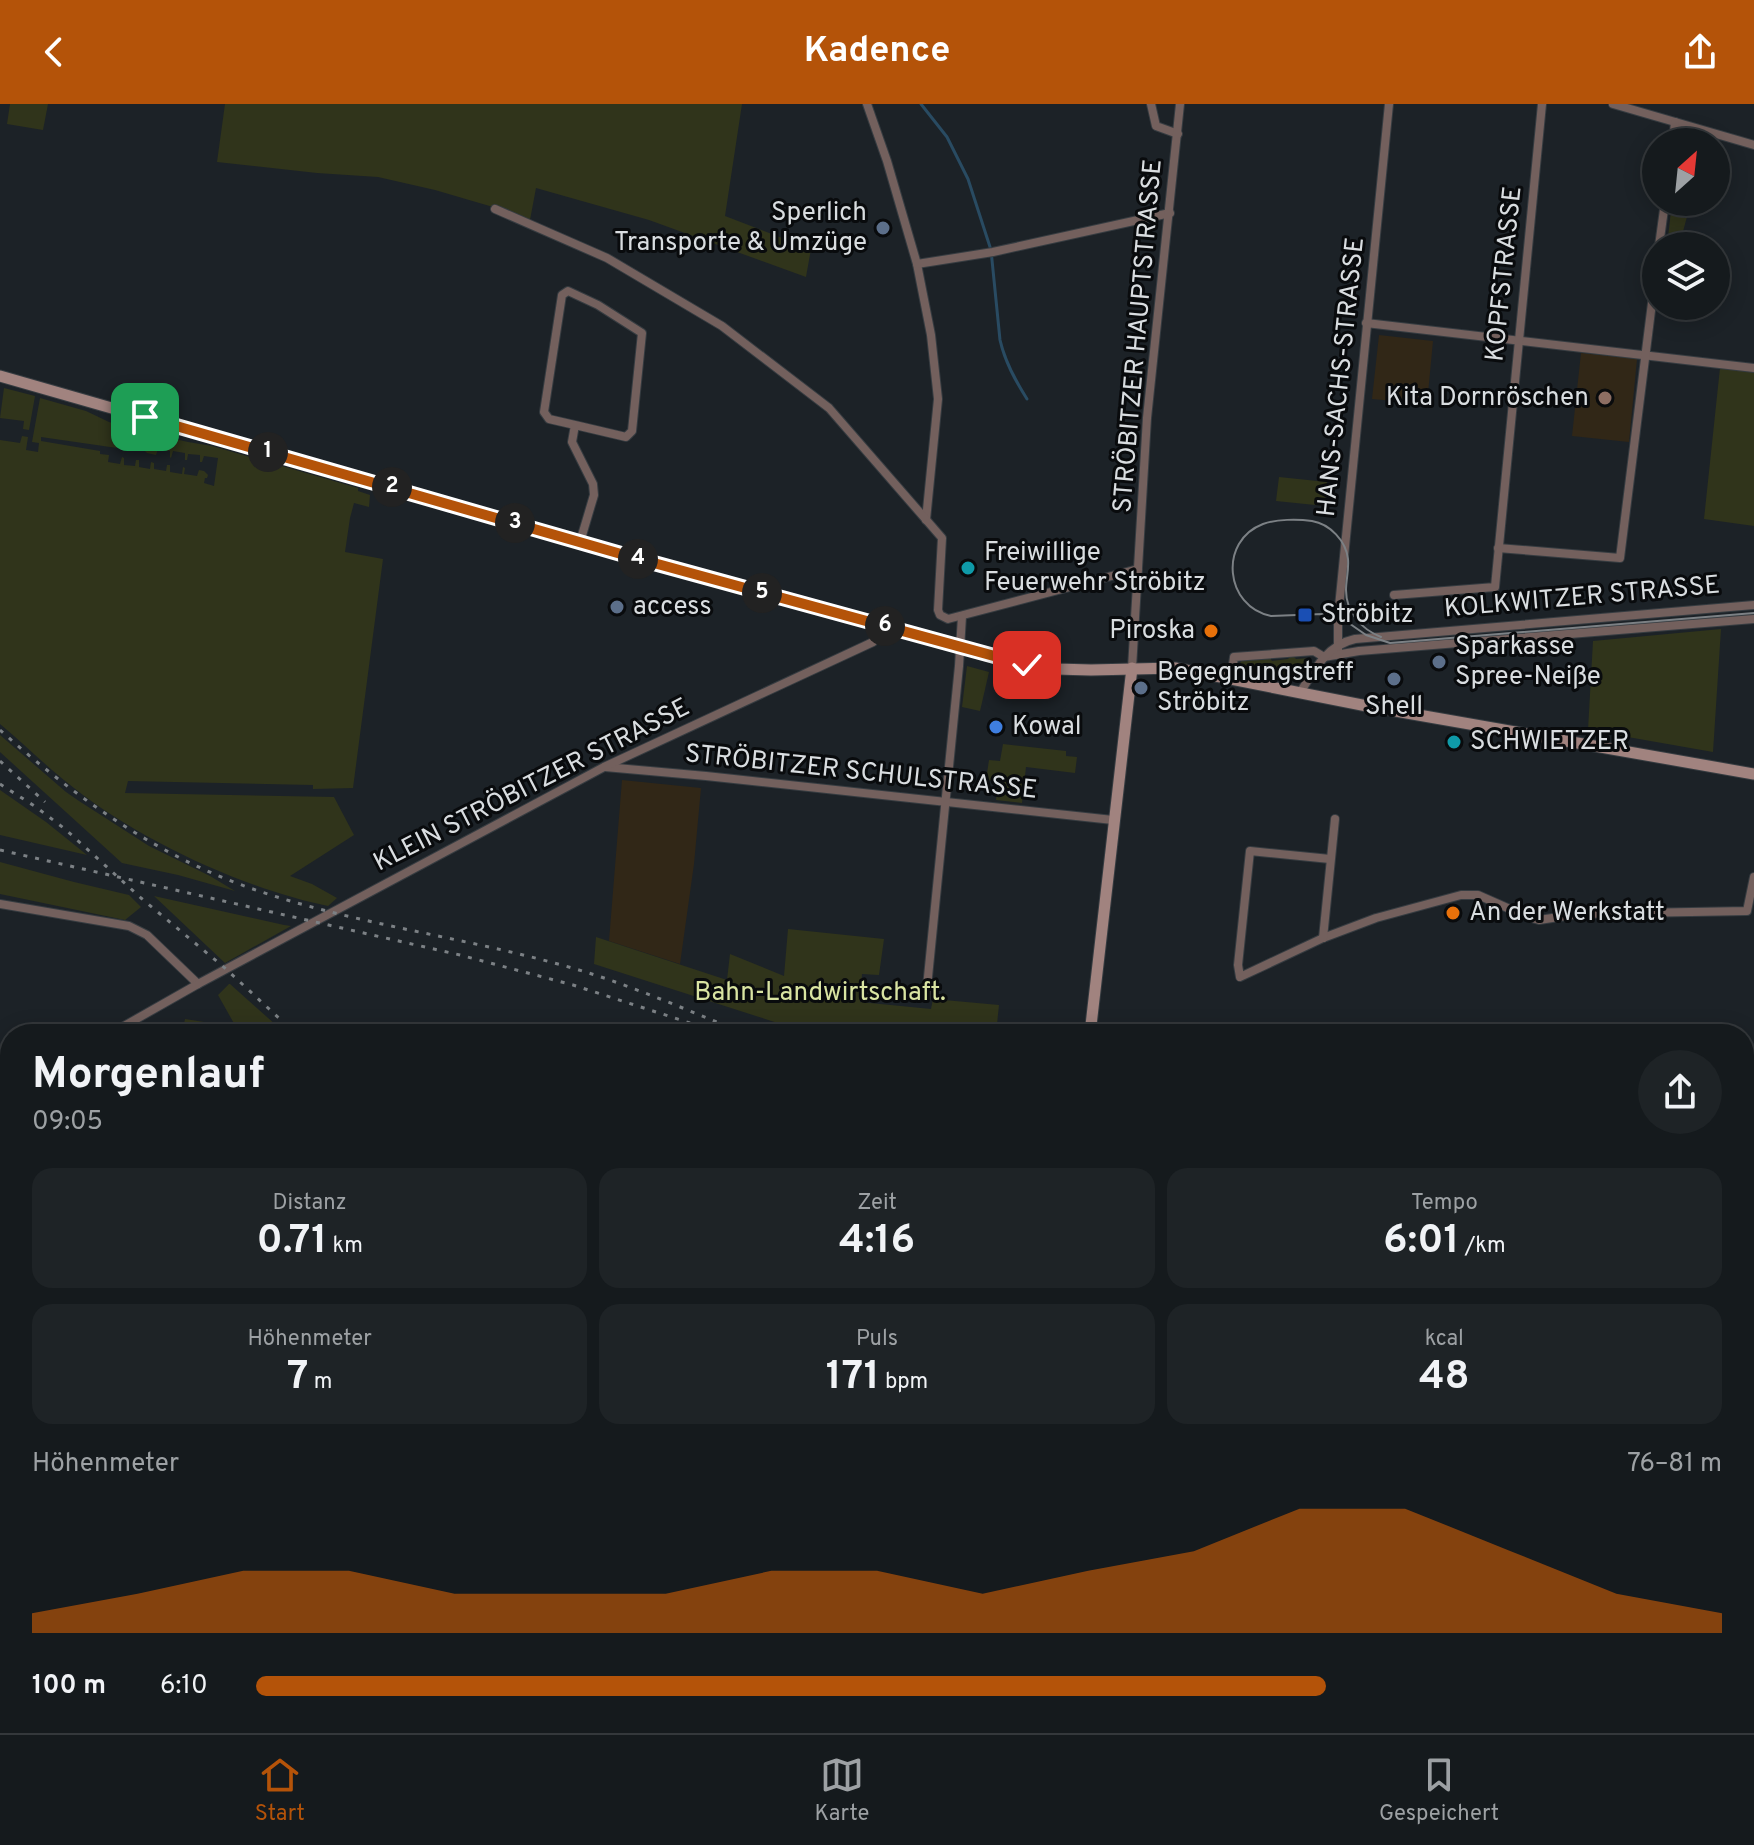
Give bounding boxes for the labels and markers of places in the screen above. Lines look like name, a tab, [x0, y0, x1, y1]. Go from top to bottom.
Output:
place label: Sperlich Transporte & Umzüge	[614, 197, 867, 260]
marker: Sperlich Transporte & Umzüge	[874, 219, 892, 237]
place label: Kita Dornröschen	[1386, 382, 1589, 415]
pin	[111, 383, 179, 451]
marker: Kita Dornröschen	[1596, 389, 1614, 407]
pin: 1	[248, 432, 288, 472]
pin: 2	[372, 467, 412, 507]
pin: 3	[495, 503, 535, 543]
place label: Freiwillige Feuerwehr Ströbitz	[984, 537, 1206, 600]
pin: 4	[618, 539, 658, 579]
marker: Freiwillige Feuerwehr Ströbitz	[959, 559, 977, 577]
pin: 5	[742, 573, 782, 613]
place label: access	[633, 591, 712, 624]
marker: access	[608, 598, 626, 616]
place label: Ströbitz	[1321, 599, 1414, 632]
pin: 6	[865, 606, 905, 646]
marker: Ströbitz	[1296, 606, 1314, 624]
place label: Piroska	[1109, 615, 1195, 648]
marker: Piroska	[1202, 622, 1220, 640]
pin	[993, 631, 1061, 699]
place label: Sparkasse Spree-Neiße	[1455, 631, 1601, 694]
marker: Sparkasse Spree-Neiße	[1430, 653, 1448, 671]
place label: Begegnungstreff Ströbitz	[1157, 657, 1354, 720]
marker: Shell	[1385, 670, 1403, 688]
marker: Begegnungstreff Ströbitz	[1132, 679, 1150, 697]
place label: Shell	[1365, 691, 1423, 724]
place label: Kowal	[1012, 711, 1082, 744]
marker: Kowal	[987, 718, 1005, 736]
place label: SCHWIETZER	[1470, 726, 1629, 759]
marker: SCHWIETZER	[1445, 733, 1463, 751]
place label: An der Werkstatt	[1469, 897, 1665, 930]
marker: An der Werkstatt	[1444, 904, 1462, 922]

